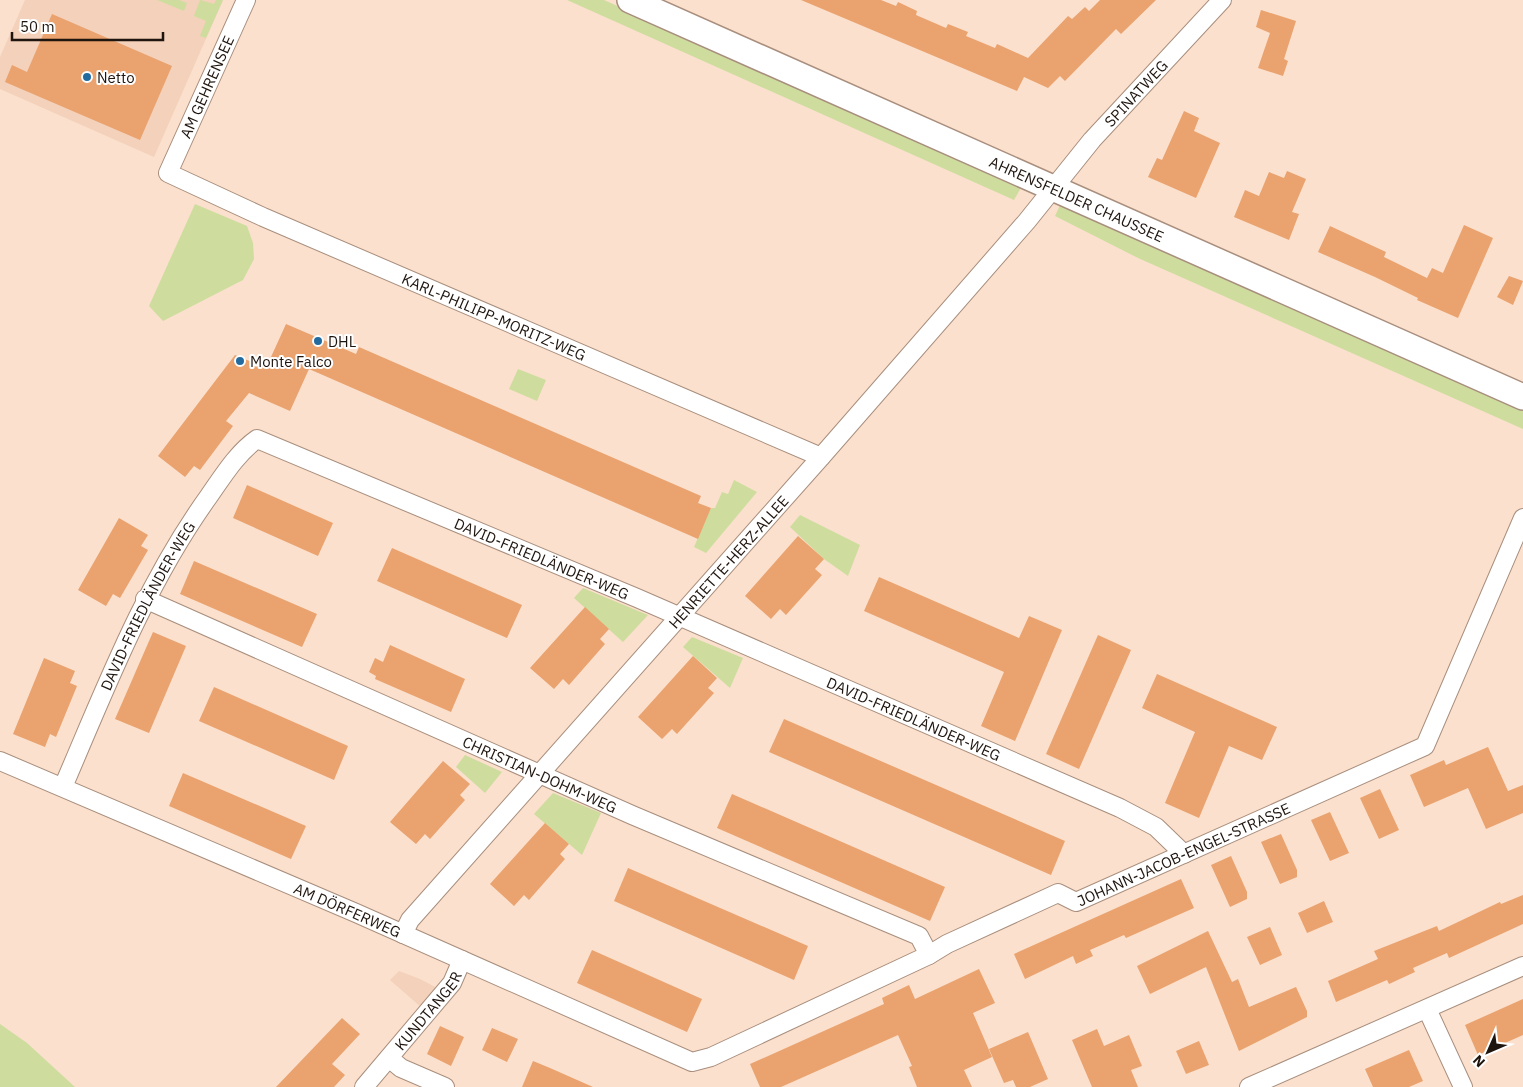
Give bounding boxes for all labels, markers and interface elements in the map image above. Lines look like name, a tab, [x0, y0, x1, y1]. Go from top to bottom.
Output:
scale bar	[12, 10, 164, 42]
text: 50 m	[20, 17, 55, 36]
street label: AM GEHRENSEE	[176, 33, 238, 141]
street label: SPINATWEG	[1100, 56, 1171, 130]
place label: Netto	[97, 68, 135, 87]
marker: Netto	[81, 71, 93, 83]
street label: AHRENSFELDER CHAUSSEE	[987, 152, 1167, 246]
street label: KARL-PHILIPP-MORITZ-WEG	[399, 268, 589, 364]
place label: DHL	[328, 332, 357, 351]
marker: DHL	[312, 335, 324, 347]
place label: Monte Falco	[250, 352, 332, 371]
marker: Monte Falco	[234, 355, 246, 367]
street label: HENRIETTE-HERZ-ALLEE	[664, 491, 792, 632]
street label: DAVID-FRIEDLÄNDER-WEG	[452, 513, 632, 603]
street label: DAVID-FRIEDLÄNDER-WEG	[96, 518, 199, 693]
street label: DAVID-FRIEDLÄNDER-WEG	[824, 672, 1004, 765]
street label: CHRISTIAN-DOHM-WEG	[460, 732, 620, 817]
street label: JOHANN-JACOB-ENGEL-STRASSE	[1074, 798, 1293, 910]
street label: AM DÖRFERWEG	[291, 878, 404, 941]
street label: KUNDTANGER	[390, 968, 466, 1054]
north arrow	[1463, 1027, 1513, 1077]
text: N	[1469, 1051, 1489, 1071]

